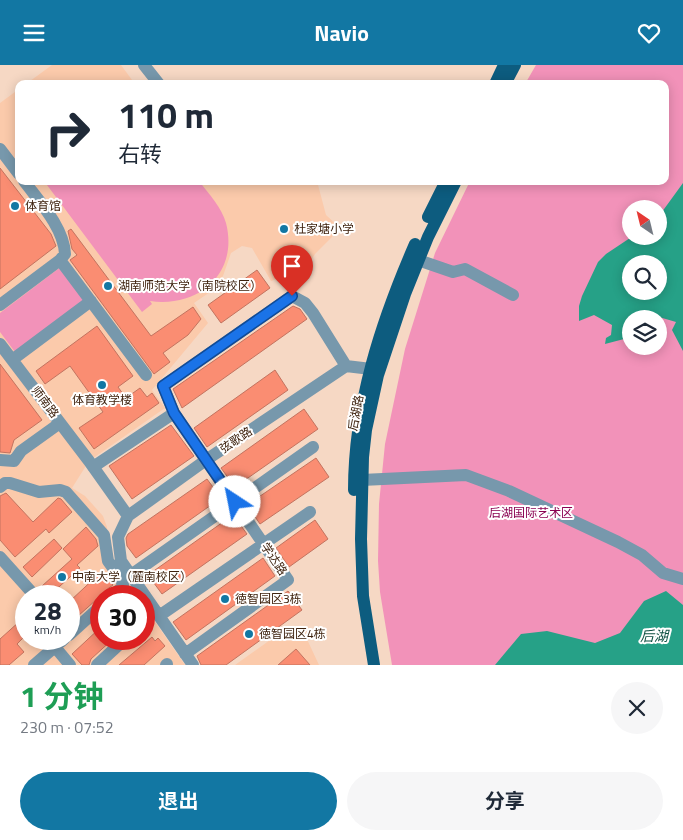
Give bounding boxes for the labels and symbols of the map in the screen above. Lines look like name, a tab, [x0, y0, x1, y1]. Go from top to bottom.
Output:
place label: 体育馆	[25, 196, 61, 215]
marker: 体育馆	[9, 200, 21, 212]
north arrow	[622, 200, 668, 245]
place label: 杜家塘小学	[294, 219, 354, 238]
marker: 杜家塘小学	[278, 223, 290, 235]
pin	[271, 245, 313, 296]
place label: 湖南师范大学（南院校区）	[118, 276, 262, 295]
marker: 湖南师范大学（南院校区）	[102, 280, 114, 292]
marker: 体育教学楼	[96, 379, 108, 391]
street label: 师南路	[27, 382, 64, 422]
place label: 体育教学楼	[72, 390, 132, 409]
street label: 后湖路	[343, 393, 368, 432]
street label: 弦歌路	[215, 422, 256, 458]
position arrow	[208, 475, 260, 527]
park label: 后湖国际艺术区	[489, 503, 573, 522]
street label: 学达路	[256, 538, 292, 579]
place label: 中南大学（麓南校区）	[72, 567, 192, 586]
marker: 中南大学（麓南校区）	[56, 571, 68, 583]
speed limit sign: 30	[90, 585, 155, 650]
place label: 徳智园区3栋	[235, 589, 302, 608]
marker: 徳智园区3栋	[219, 593, 231, 605]
place label: 徳智园区4栋	[259, 624, 326, 643]
water label: 后湖	[640, 625, 670, 646]
marker: 徳智园区4栋	[243, 628, 255, 640]

